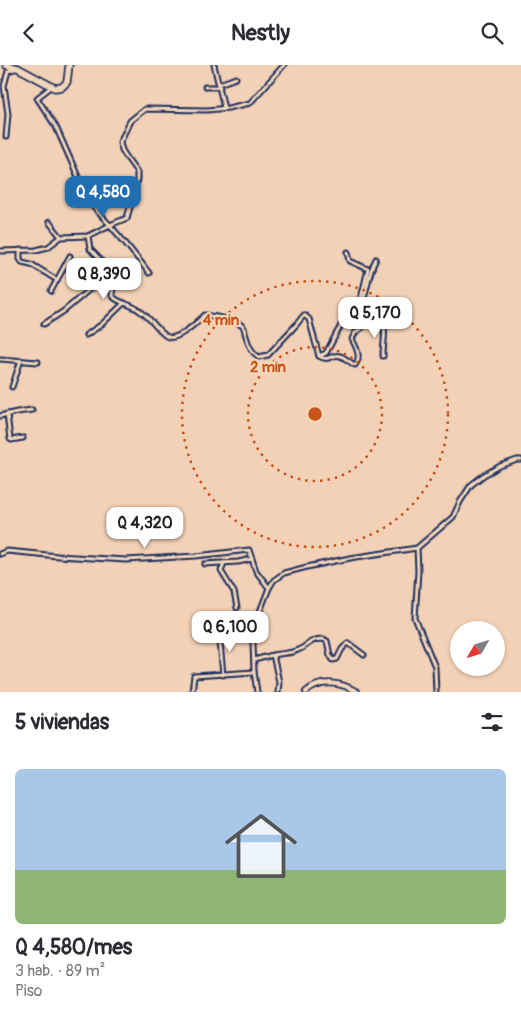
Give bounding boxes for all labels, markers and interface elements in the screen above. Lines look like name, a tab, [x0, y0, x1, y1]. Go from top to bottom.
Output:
icon: back	[15, 19, 43, 47]
text: Nestly	[231, 19, 290, 47]
icon: search	[478, 19, 506, 47]
pin: Q 4,580	[57, 175, 149, 218]
text: Q 4,580	[76, 182, 130, 202]
pin: Q 8,390	[58, 257, 150, 300]
text: Q 8,390	[77, 264, 131, 284]
pin: Q 5,170	[329, 297, 421, 339]
text: Q 5,170	[349, 303, 401, 323]
text: 4 min	[203, 311, 240, 330]
text: 2 min	[250, 358, 286, 377]
centre of rings	[306, 405, 324, 423]
pin: Q 4,320	[99, 507, 191, 549]
text: Q 4,320	[117, 513, 173, 533]
pin: Q 6,100	[184, 611, 276, 653]
text: Q 6,100	[203, 617, 257, 637]
north arrow	[450, 621, 505, 676]
map controls	[450, 621, 505, 676]
icon: filters	[478, 708, 506, 736]
text: 5 viviendas	[15, 709, 109, 736]
icon: home	[216, 801, 306, 891]
text: Q 4,580/mes	[15, 934, 132, 961]
text: 3 hab. · 89 m²	[15, 961, 105, 981]
text: Piso	[15, 981, 42, 1001]

